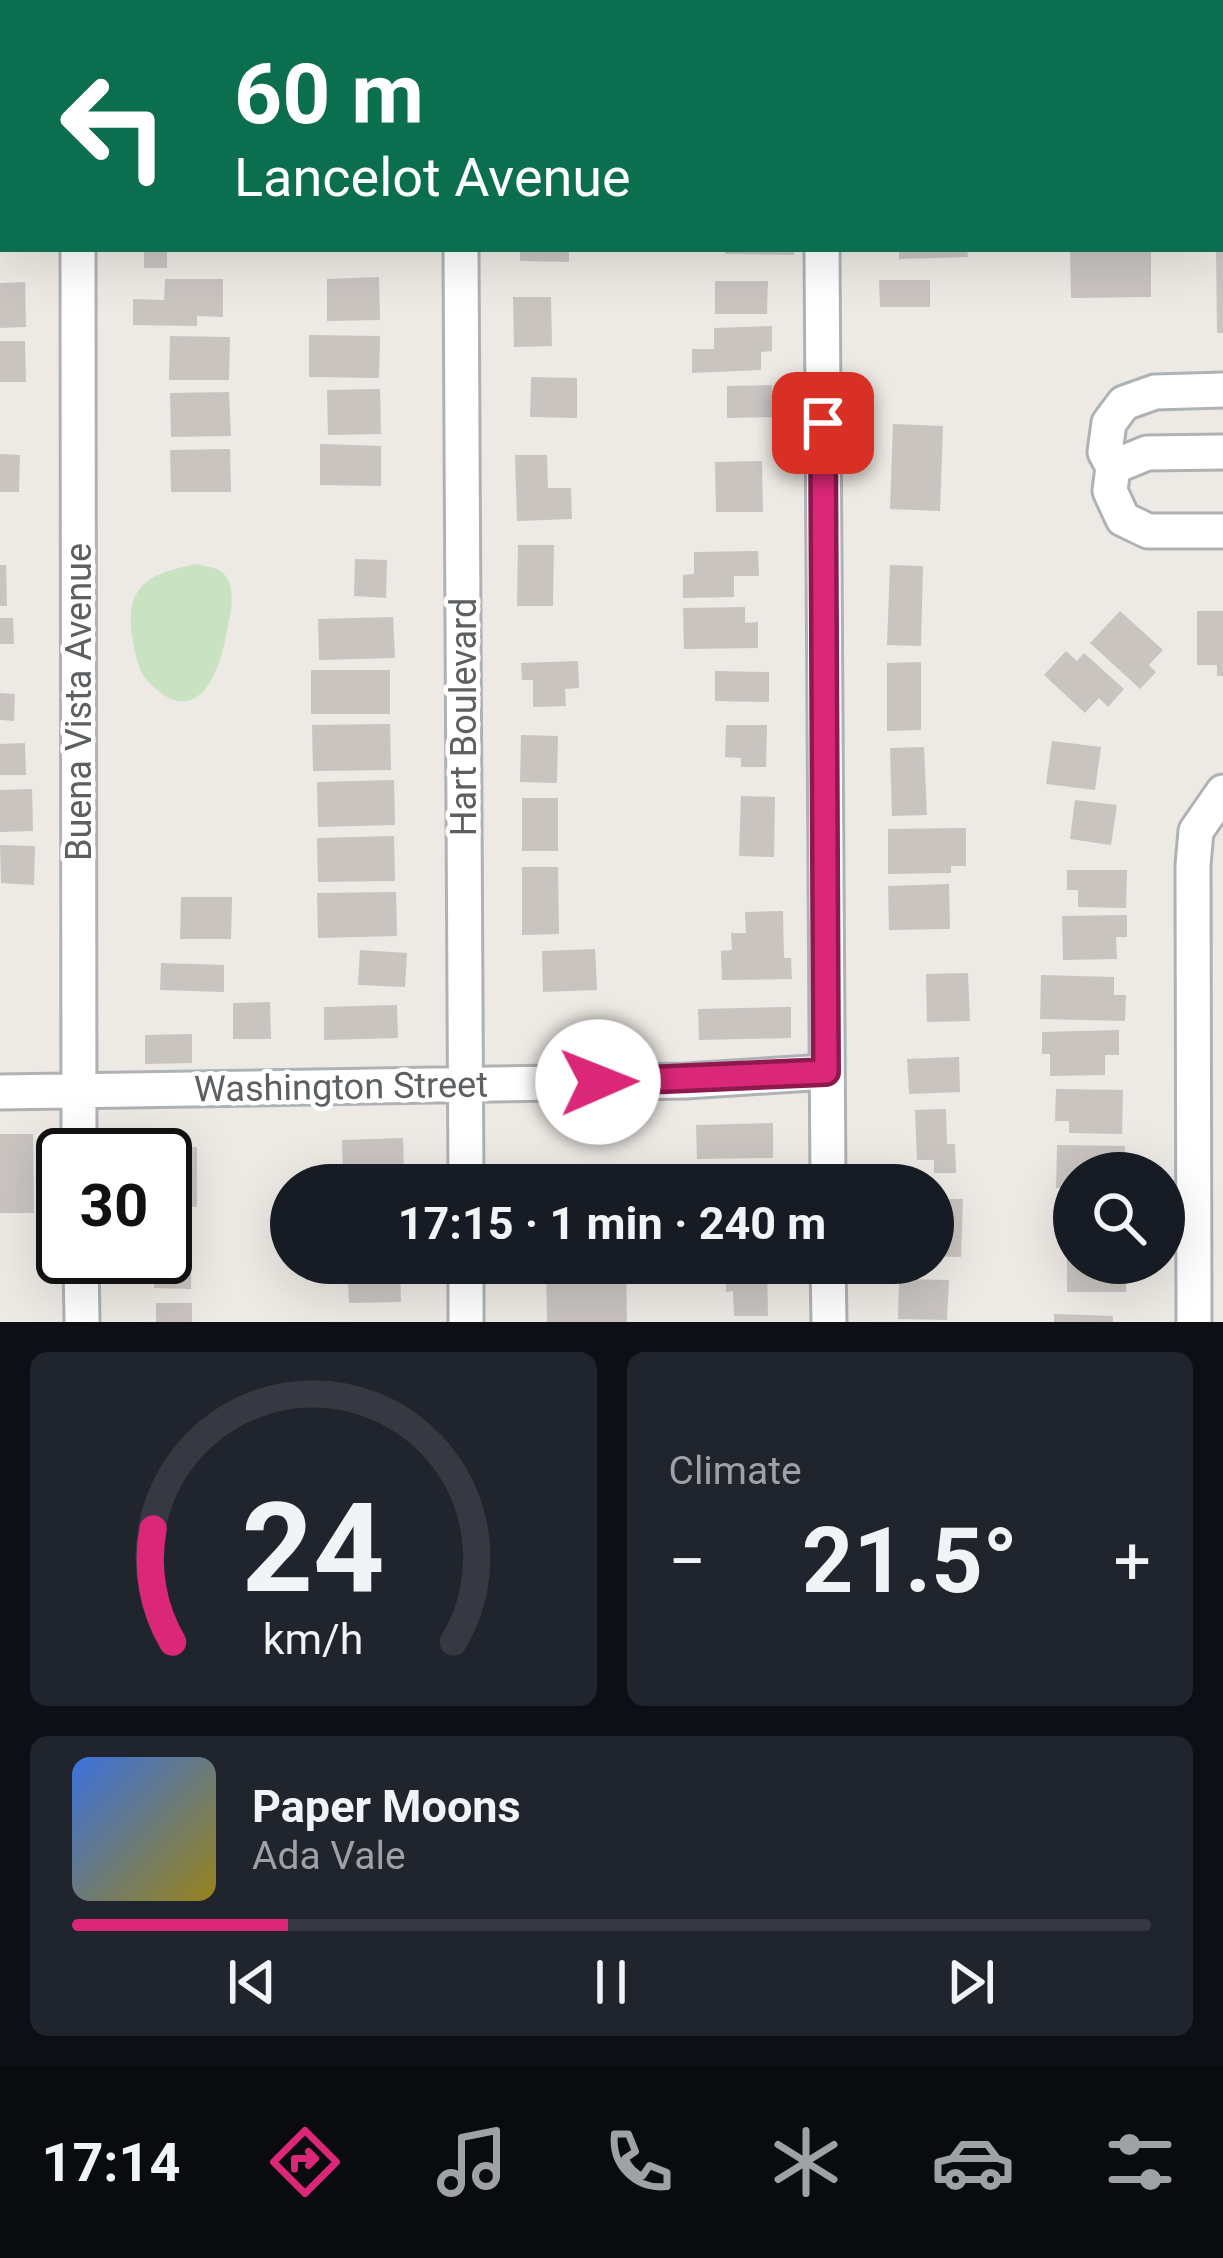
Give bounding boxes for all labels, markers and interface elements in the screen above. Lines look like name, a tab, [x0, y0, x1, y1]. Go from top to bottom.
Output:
text: 60 m	[234, 45, 424, 144]
icon: left	[36, 48, 192, 204]
text: Lancelot Avenue	[234, 146, 631, 209]
pin	[772, 372, 874, 474]
icon: arrive	[790, 390, 856, 456]
street label: Buena Vista Avenue	[58, 543, 100, 861]
street label: Hart Boulevard	[443, 598, 485, 836]
position arrow	[535, 1019, 661, 1145]
street label: Washington Street	[194, 1063, 488, 1111]
speed limit sign: 30	[36, 1128, 192, 1284]
map controls	[1053, 1152, 1185, 1284]
button: search	[1053, 1152, 1185, 1284]
text: 17:15 · 1 min · 240 m	[398, 1197, 826, 1250]
text: Climate	[669, 1448, 802, 1494]
text: 24	[242, 1475, 385, 1621]
text: 21.5°	[802, 1509, 1018, 1614]
text: −	[669, 1523, 706, 1600]
text: +	[1114, 1523, 1151, 1600]
text: km/h	[263, 1614, 364, 1664]
text: Paper Moons	[252, 1780, 521, 1833]
text: Ada Vale	[252, 1833, 406, 1879]
icon: previous	[219, 1949, 285, 2015]
icon: pause	[578, 1949, 644, 2015]
icon: next	[938, 1949, 1004, 2015]
icon: directions	[263, 2120, 347, 2204]
icon: music	[430, 2120, 514, 2204]
icon: phone	[597, 2120, 681, 2204]
icon: climate	[764, 2120, 848, 2204]
icon: car	[931, 2120, 1015, 2204]
icon: filters	[1098, 2120, 1182, 2204]
text: 17:14	[41, 2131, 181, 2194]

